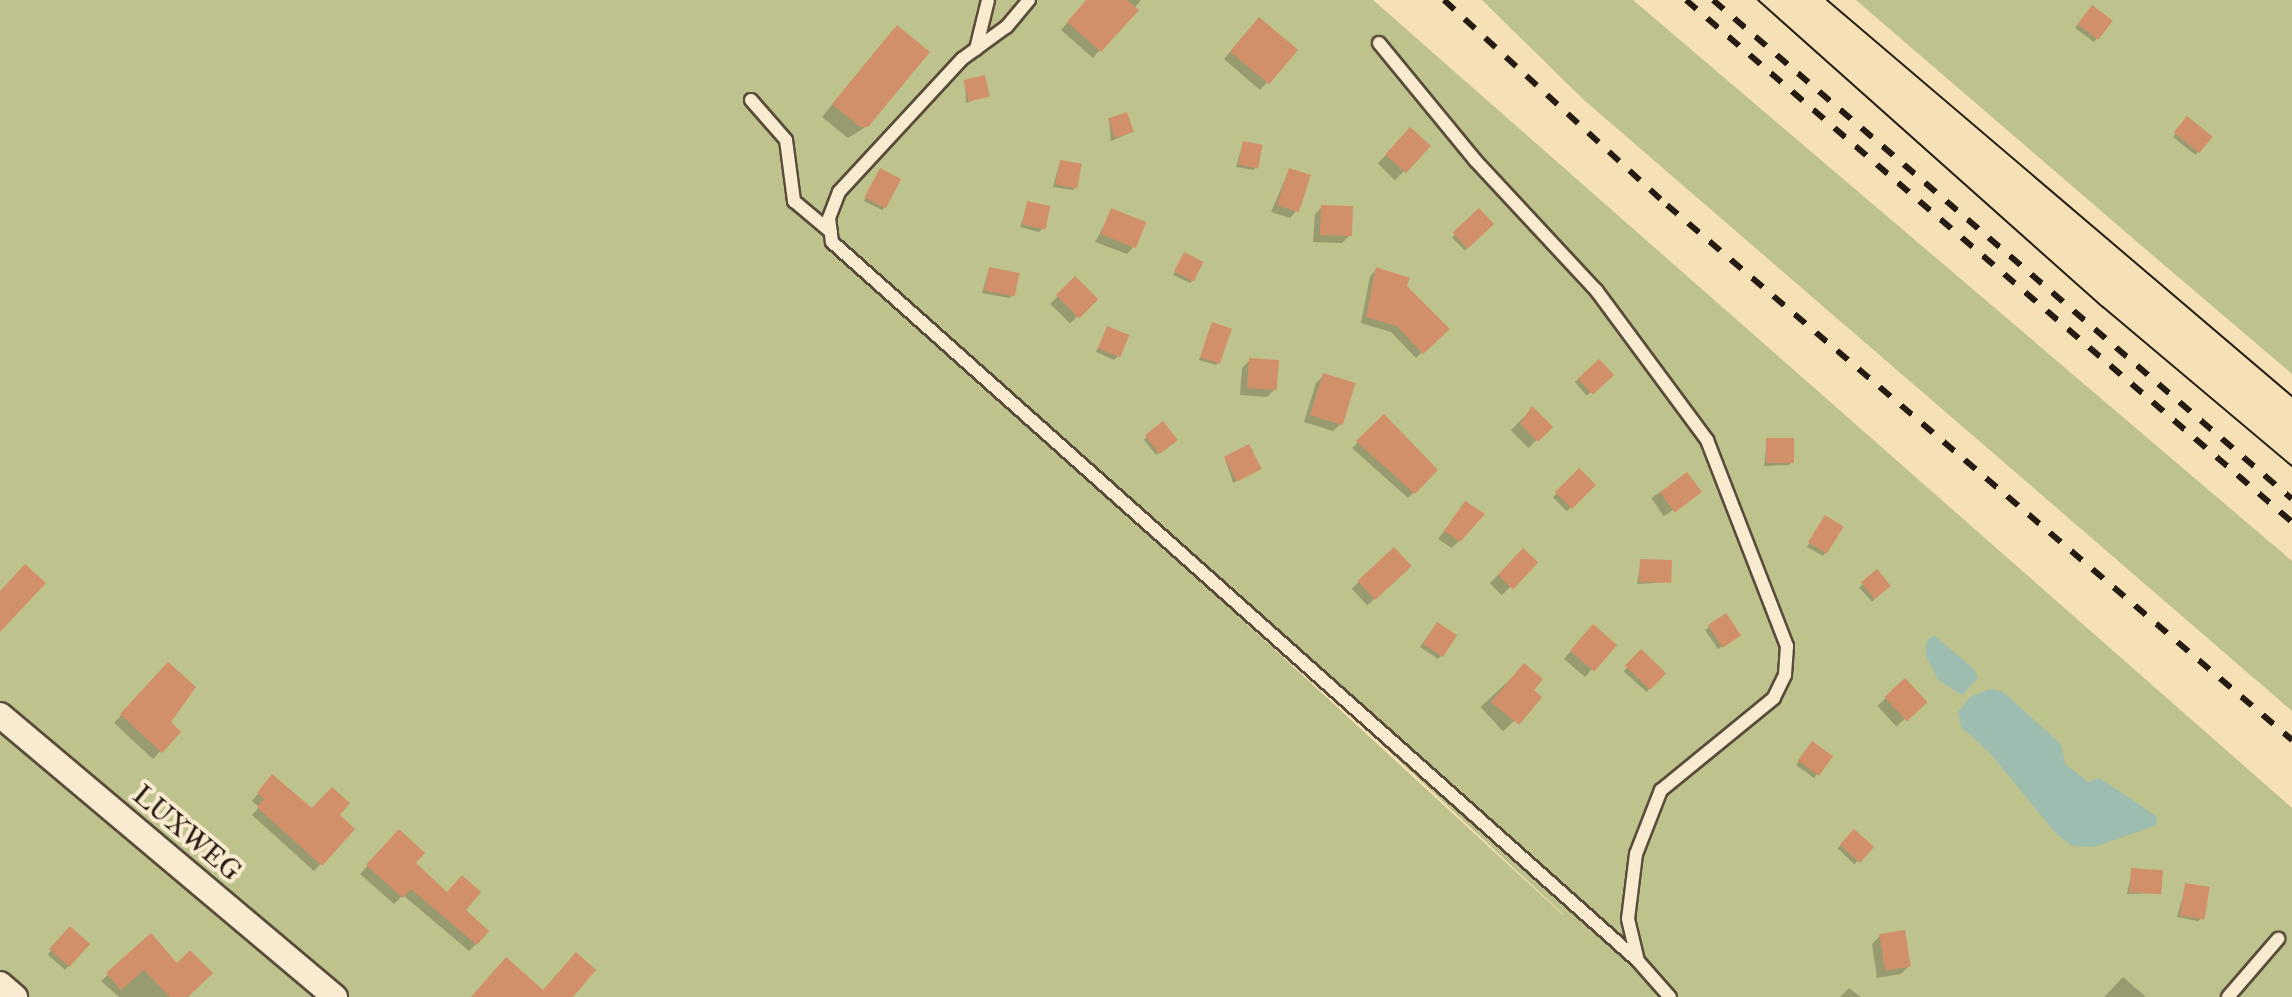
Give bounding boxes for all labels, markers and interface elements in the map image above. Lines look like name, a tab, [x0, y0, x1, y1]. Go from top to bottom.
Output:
street label: LUXWEG	[126, 778, 248, 888]

